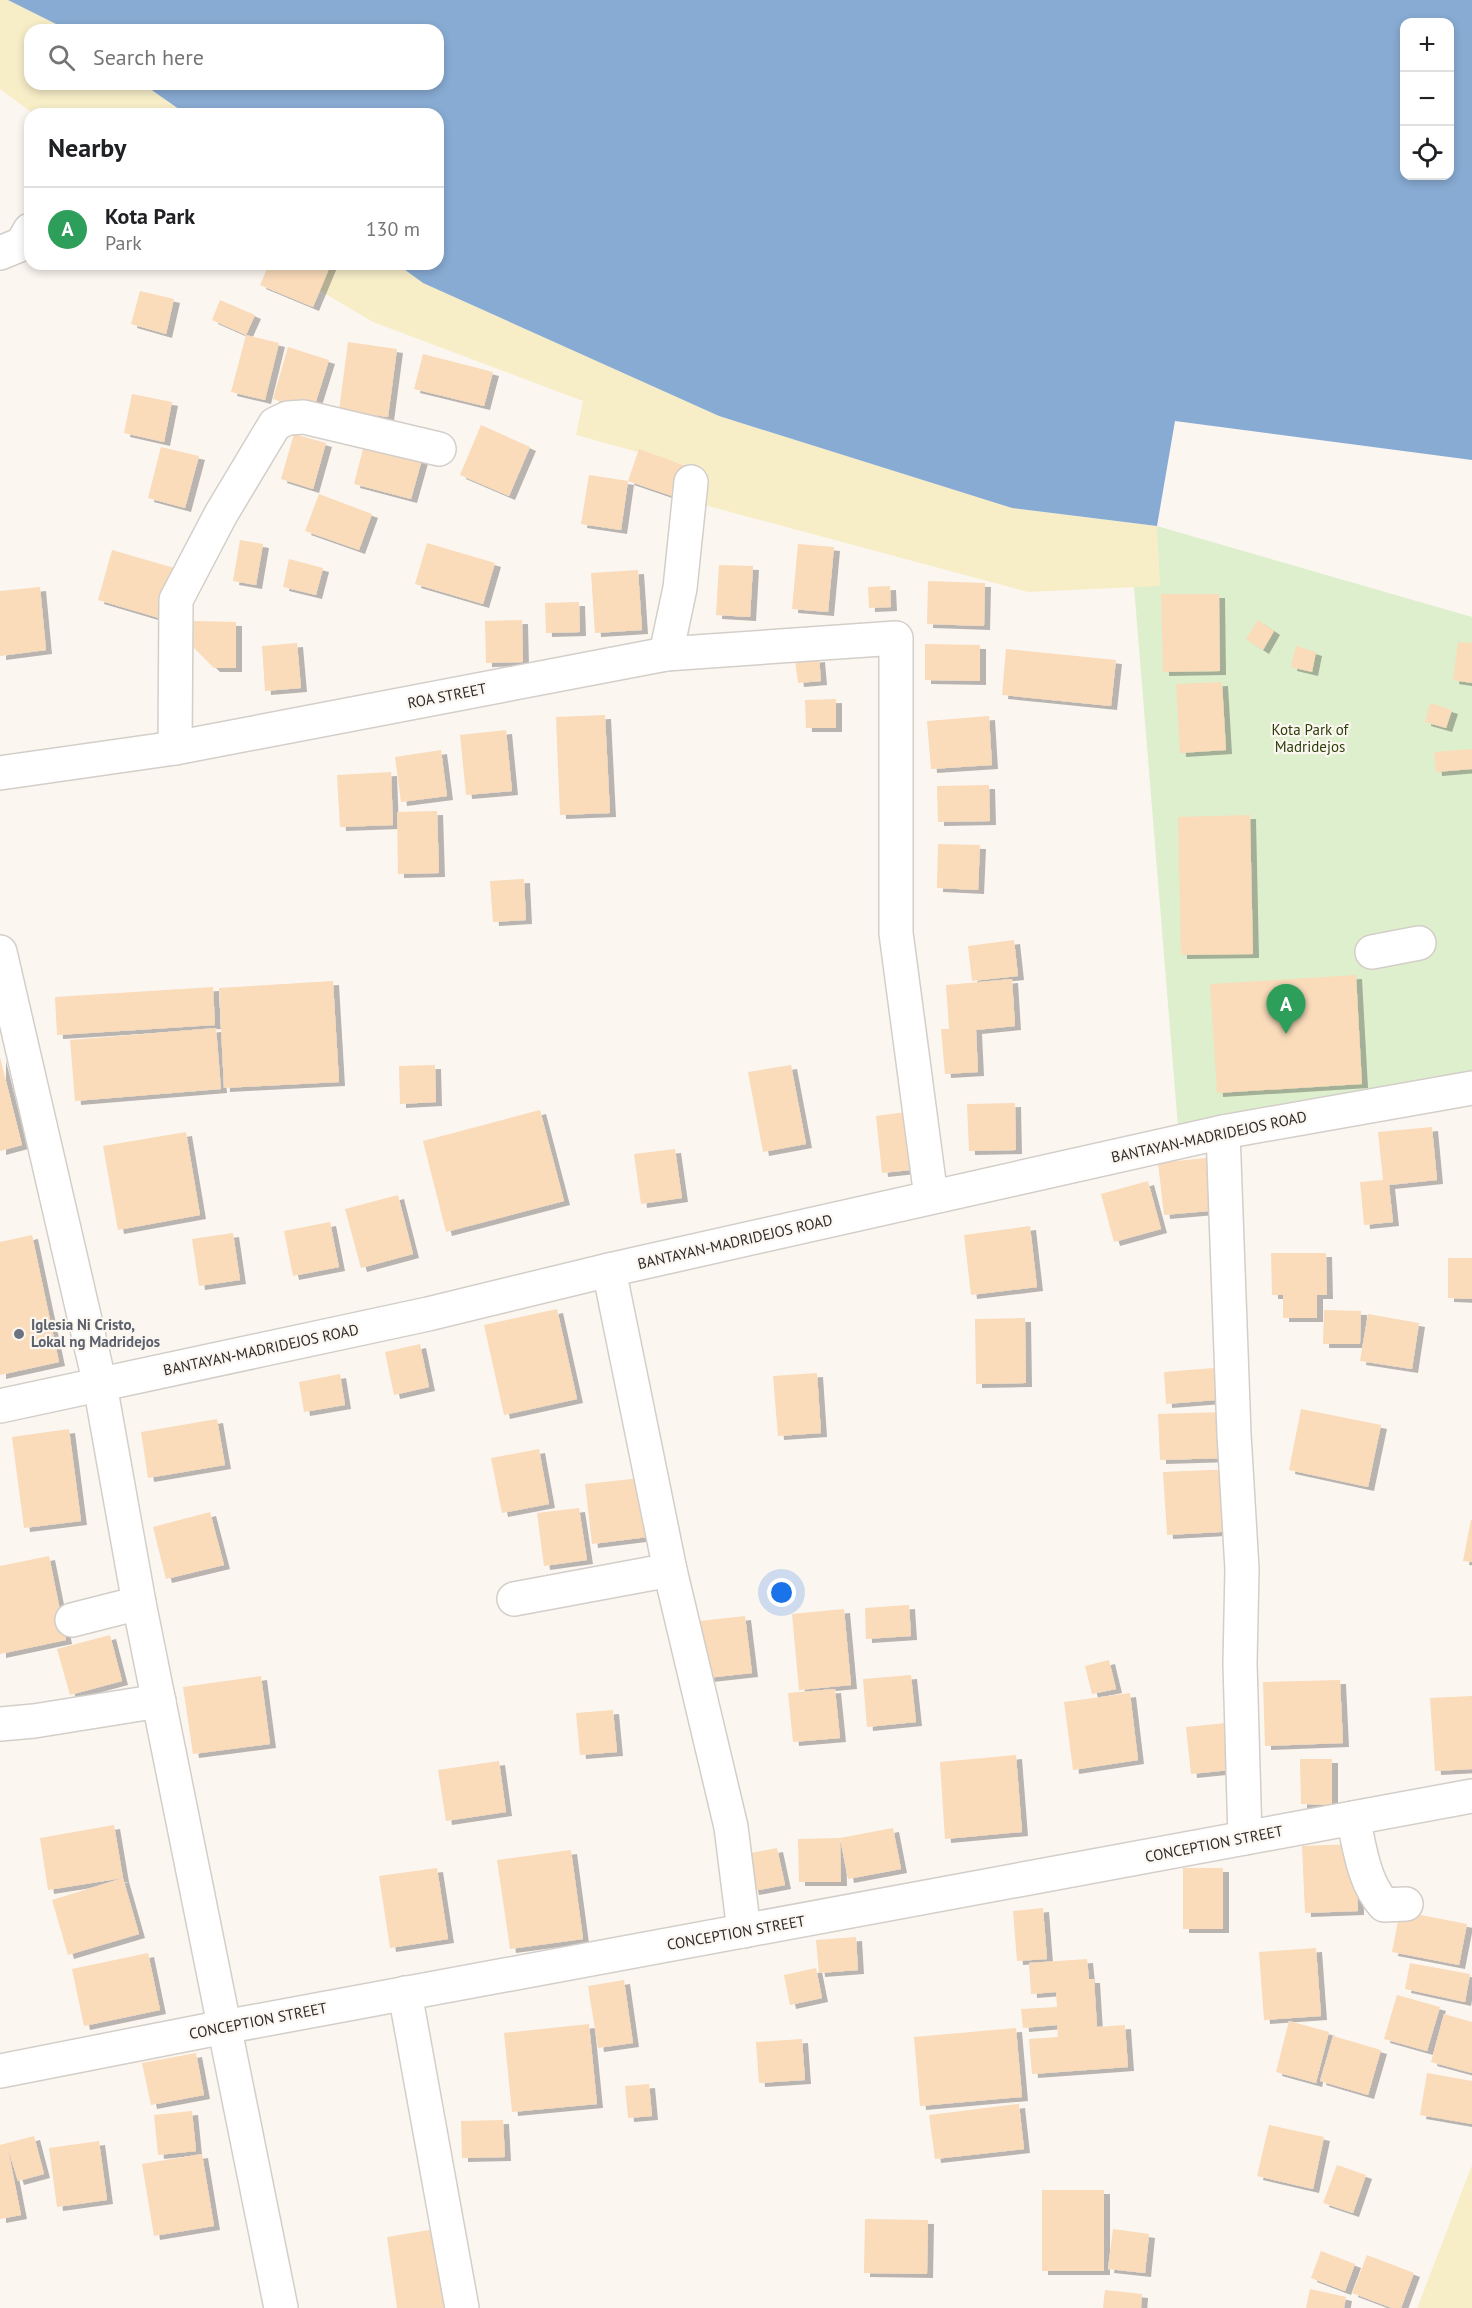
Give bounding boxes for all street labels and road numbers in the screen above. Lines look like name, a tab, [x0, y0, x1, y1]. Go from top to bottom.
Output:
street label: ROA STREET	[406, 678, 489, 712]
street label: BANTAYAN-MADRIDEJOS ROAD	[1109, 1107, 1308, 1167]
street label: BANTAYAN-MADRIDEJOS ROAD	[636, 1210, 834, 1273]
street label: BANTAYAN-MADRIDEJOS ROAD	[161, 1320, 360, 1380]
street label: CONCEPTION STREET	[1143, 1821, 1285, 1866]
street label: CONCEPTION STREET	[665, 1911, 807, 1954]
street label: CONCEPTION STREET	[187, 1998, 329, 2043]

